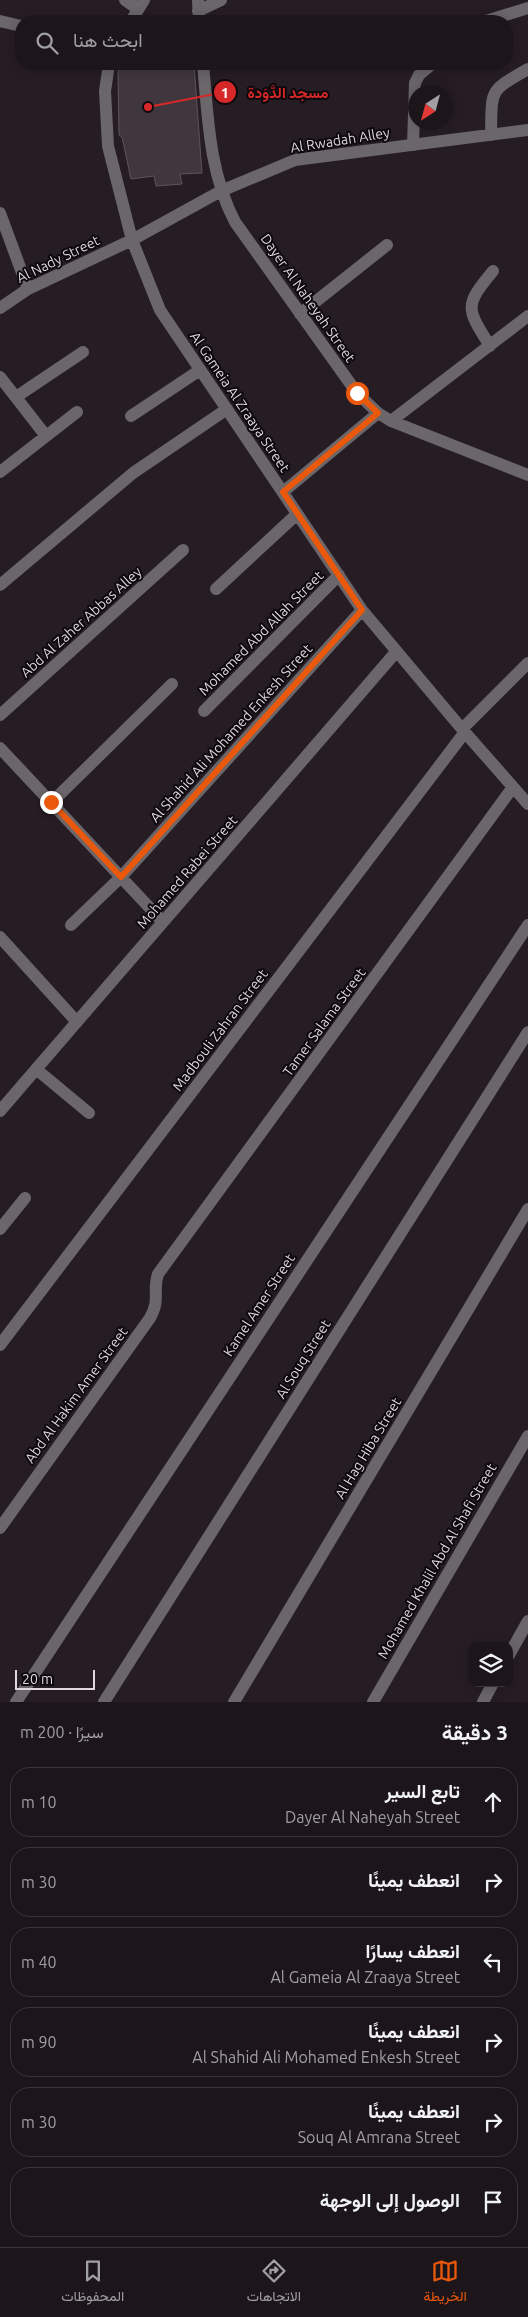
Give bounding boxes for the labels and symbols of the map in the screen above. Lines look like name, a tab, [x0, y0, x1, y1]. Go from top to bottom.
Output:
callout: مسجد الدَّوَدة	[213, 77, 339, 107]
text: 1	[221, 84, 229, 101]
text: مسجد الدَّوَدة	[248, 84, 328, 102]
north arrow	[408, 85, 453, 130]
street label: Al Rwadah Alley	[289, 124, 391, 156]
street label: Dayer Al Naheyah Street	[258, 231, 359, 366]
street label: Al Nady Street	[14, 232, 103, 286]
street label: Al Gameia Al Zraaya Street	[187, 329, 293, 476]
route start	[346, 382, 369, 405]
street label: Abd Al Zaher Abbas Alley	[17, 563, 145, 680]
street label: Mohamed Abd Allah Street	[195, 567, 327, 699]
street label: Al Shahid Ali Mohamed Enkesh Street	[147, 640, 316, 825]
route end	[40, 791, 63, 814]
street label: Mohamed Rabei Street	[134, 812, 241, 932]
street label: Tamer Salama Street	[279, 964, 369, 1079]
street label: Madbouli Zahran Street	[169, 966, 271, 1094]
street label: Kamel Amer Street	[220, 1250, 298, 1359]
street label: Al Souq Street	[272, 1316, 334, 1401]
street label: Abd Al Hakim Amer Street	[21, 1324, 131, 1466]
street label: Al Hag Hiba Street	[332, 1394, 405, 1501]
street label: Mohamed Khalil Abd Al Shafi Street	[374, 1460, 500, 1661]
scale bar	[15, 1667, 95, 1690]

